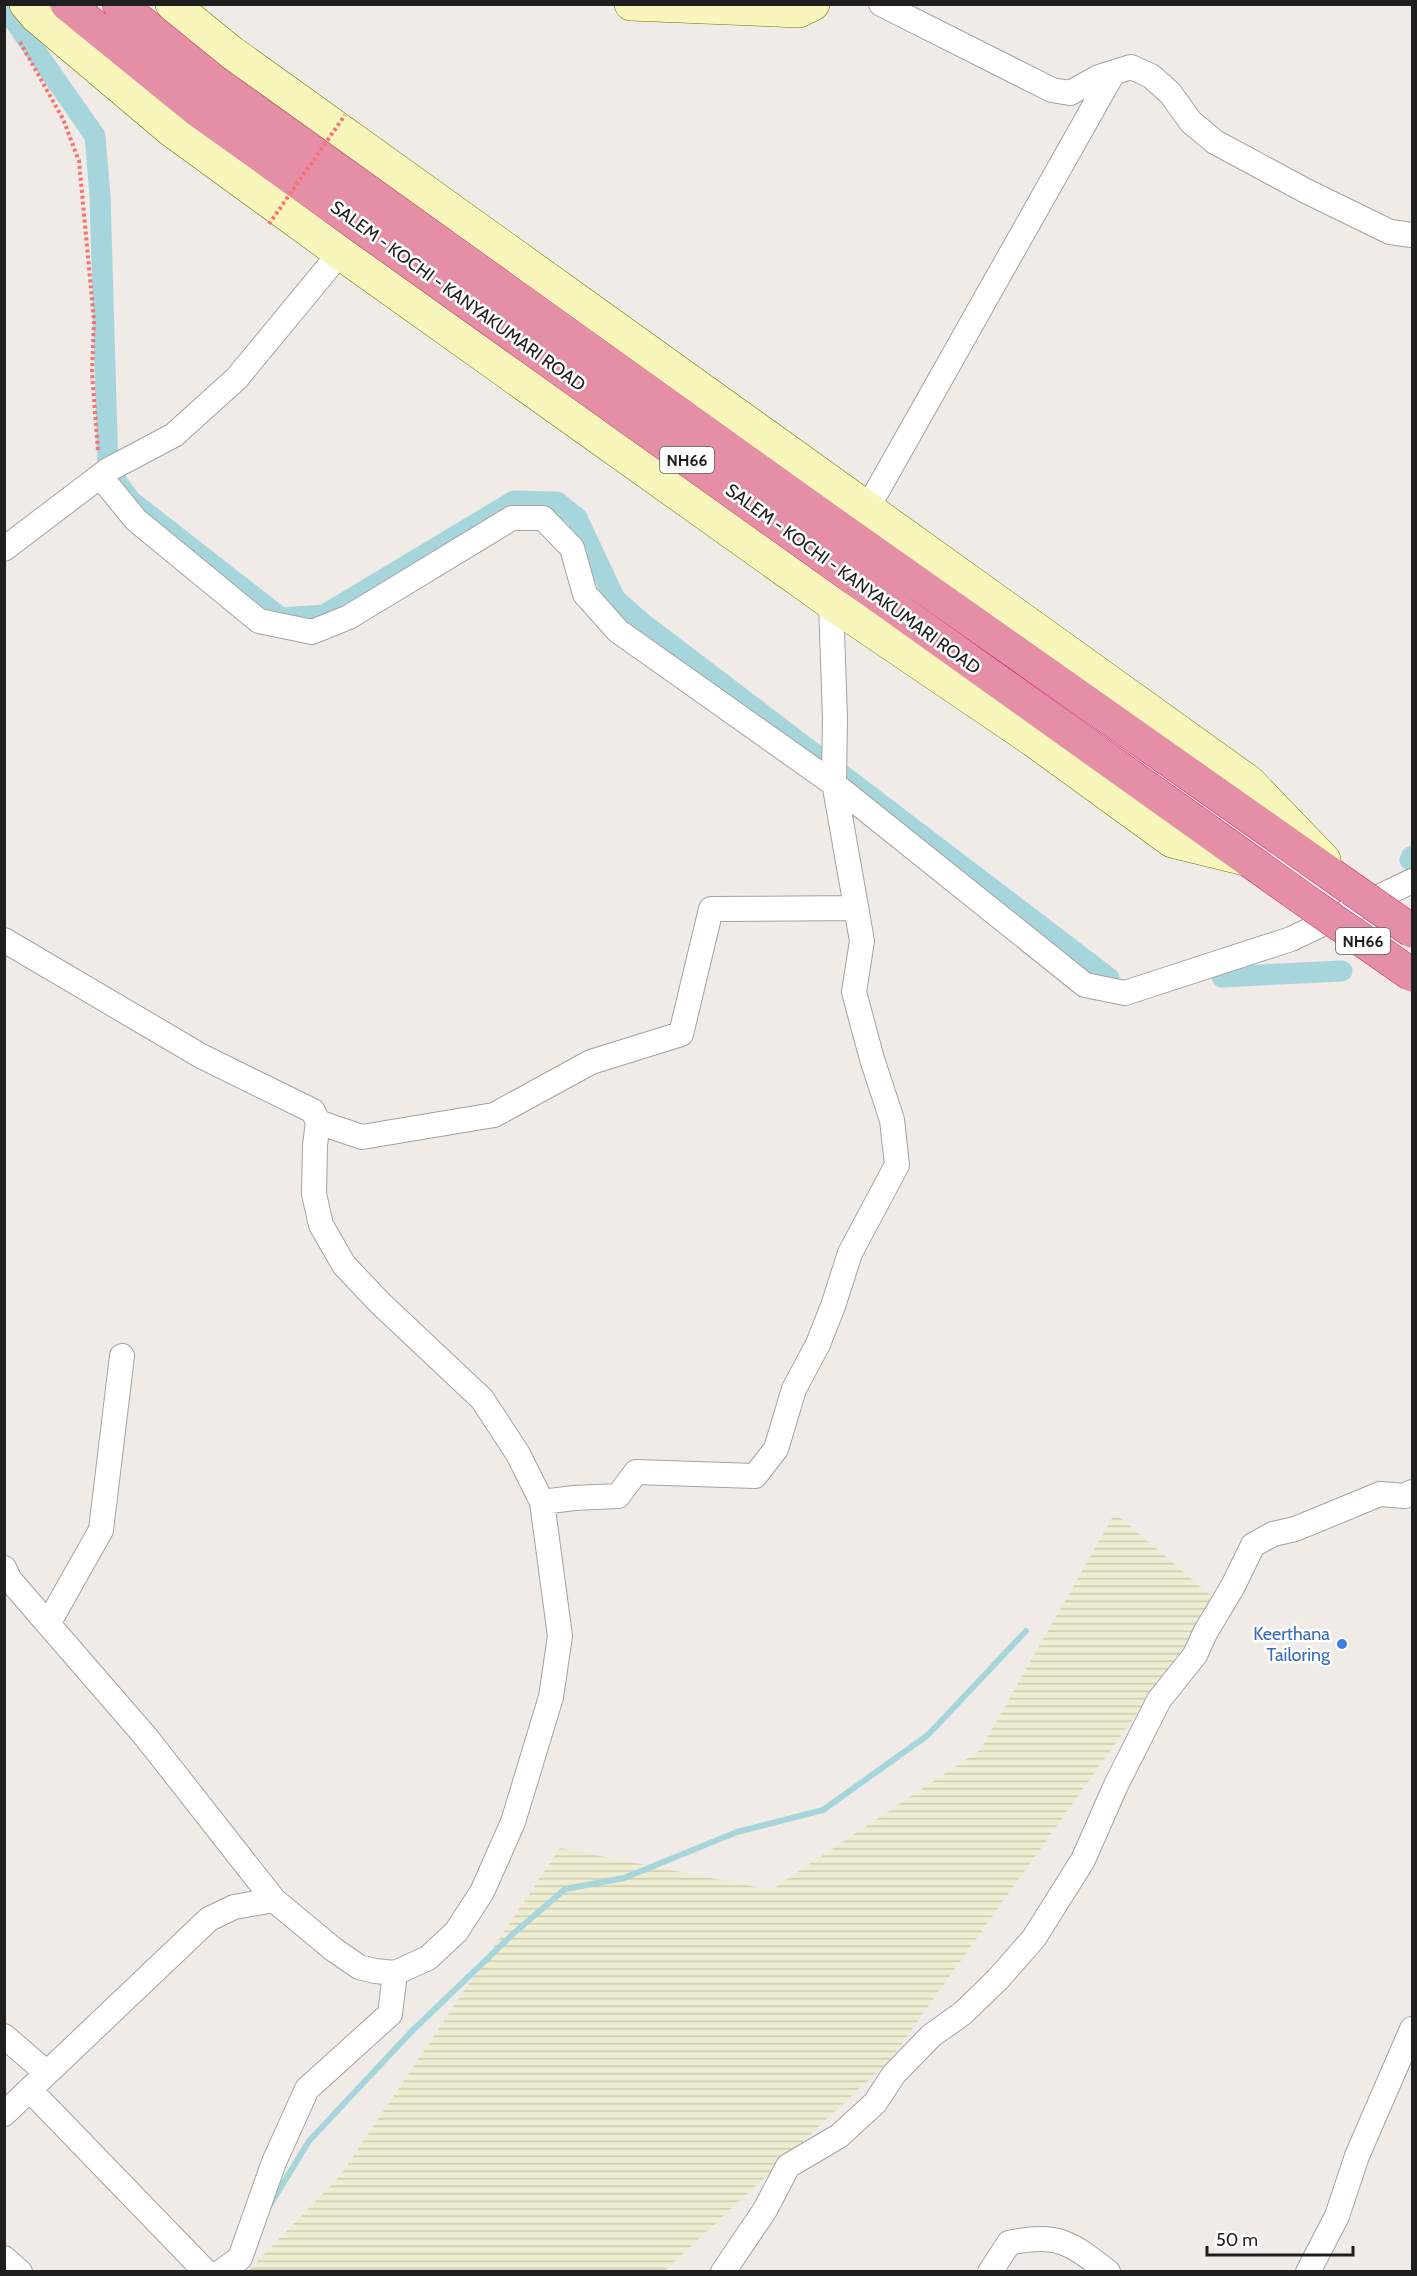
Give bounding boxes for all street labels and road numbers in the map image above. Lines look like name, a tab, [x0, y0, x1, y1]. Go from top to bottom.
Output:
street label: SALEM - KOCHI - KANYAKUMARI ROAD	[326, 196, 590, 396]
road number: NH66	[660, 447, 714, 473]
street label: SALEM - KOCHI - KANYAKUMARI ROAD	[721, 479, 985, 679]
road number: NH66	[1336, 928, 1390, 954]

